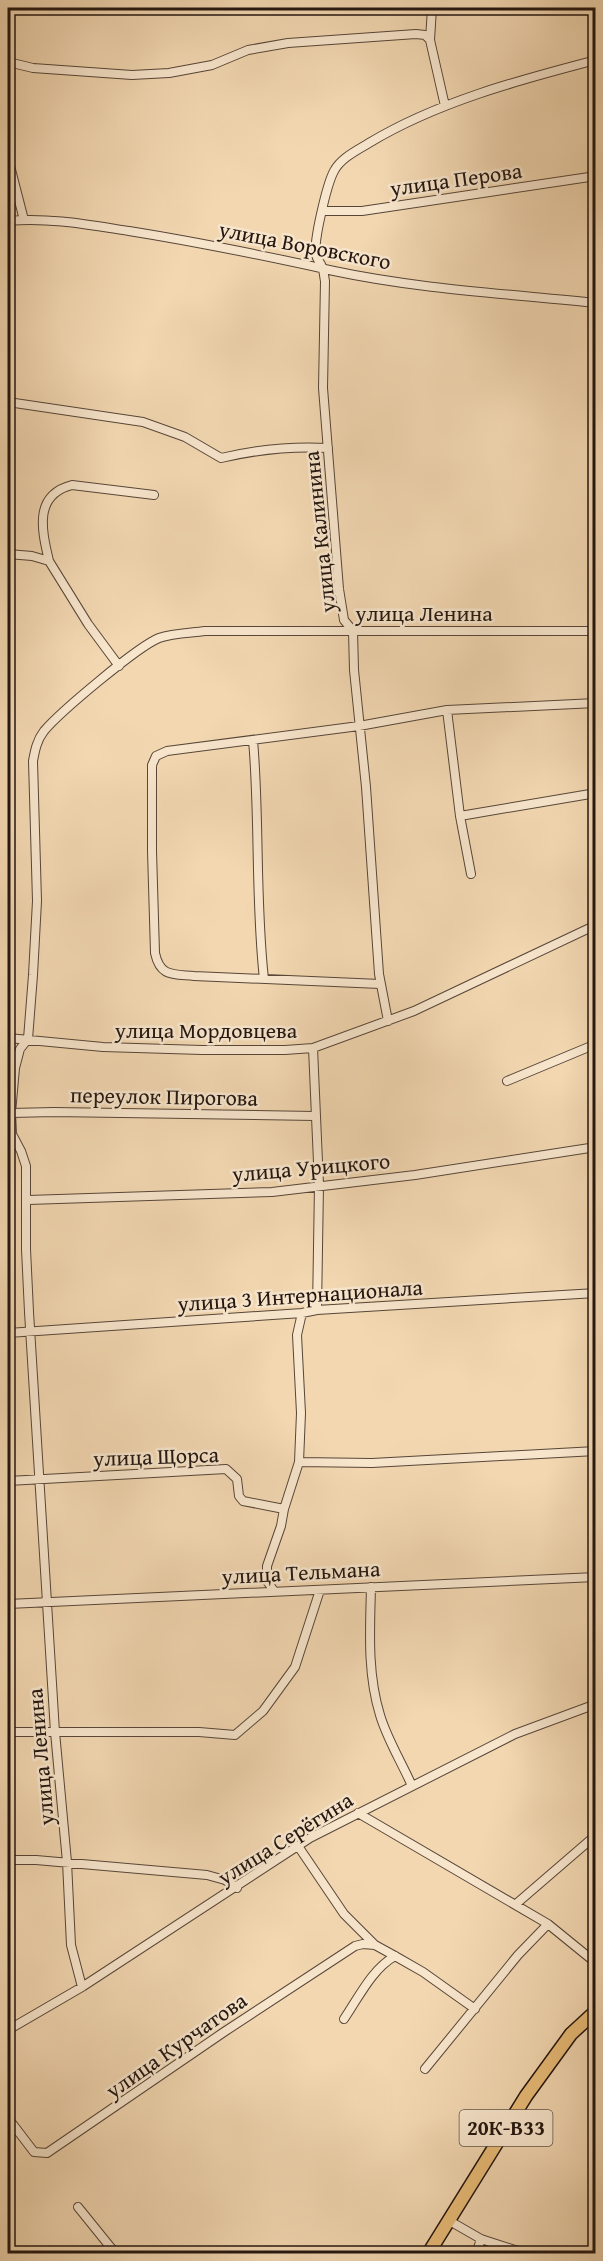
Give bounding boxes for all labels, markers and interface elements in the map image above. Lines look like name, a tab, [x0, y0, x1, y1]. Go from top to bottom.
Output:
street label: улица Перова	[387, 154, 525, 204]
street label: улица Воровского	[215, 212, 394, 277]
street label: улица Калинина	[295, 449, 344, 615]
street label: улица Ленина	[354, 597, 493, 629]
street label: улица Мордовцева	[114, 1014, 298, 1046]
street label: переулок Пирогова	[70, 1078, 259, 1114]
street label: улица Урицкого	[230, 1144, 391, 1190]
street label: улица 3 Интернационала	[175, 1270, 424, 1320]
street label: улица Щорса	[91, 1438, 220, 1474]
street label: улица Тельмана	[220, 1552, 382, 1592]
street label: улица Ленина	[18, 1687, 62, 1828]
street label: улица Серёгина	[210, 1783, 359, 1893]
street label: улица Курчатова	[98, 1984, 254, 2106]
road number: 20К-В33	[460, 2110, 552, 2146]

